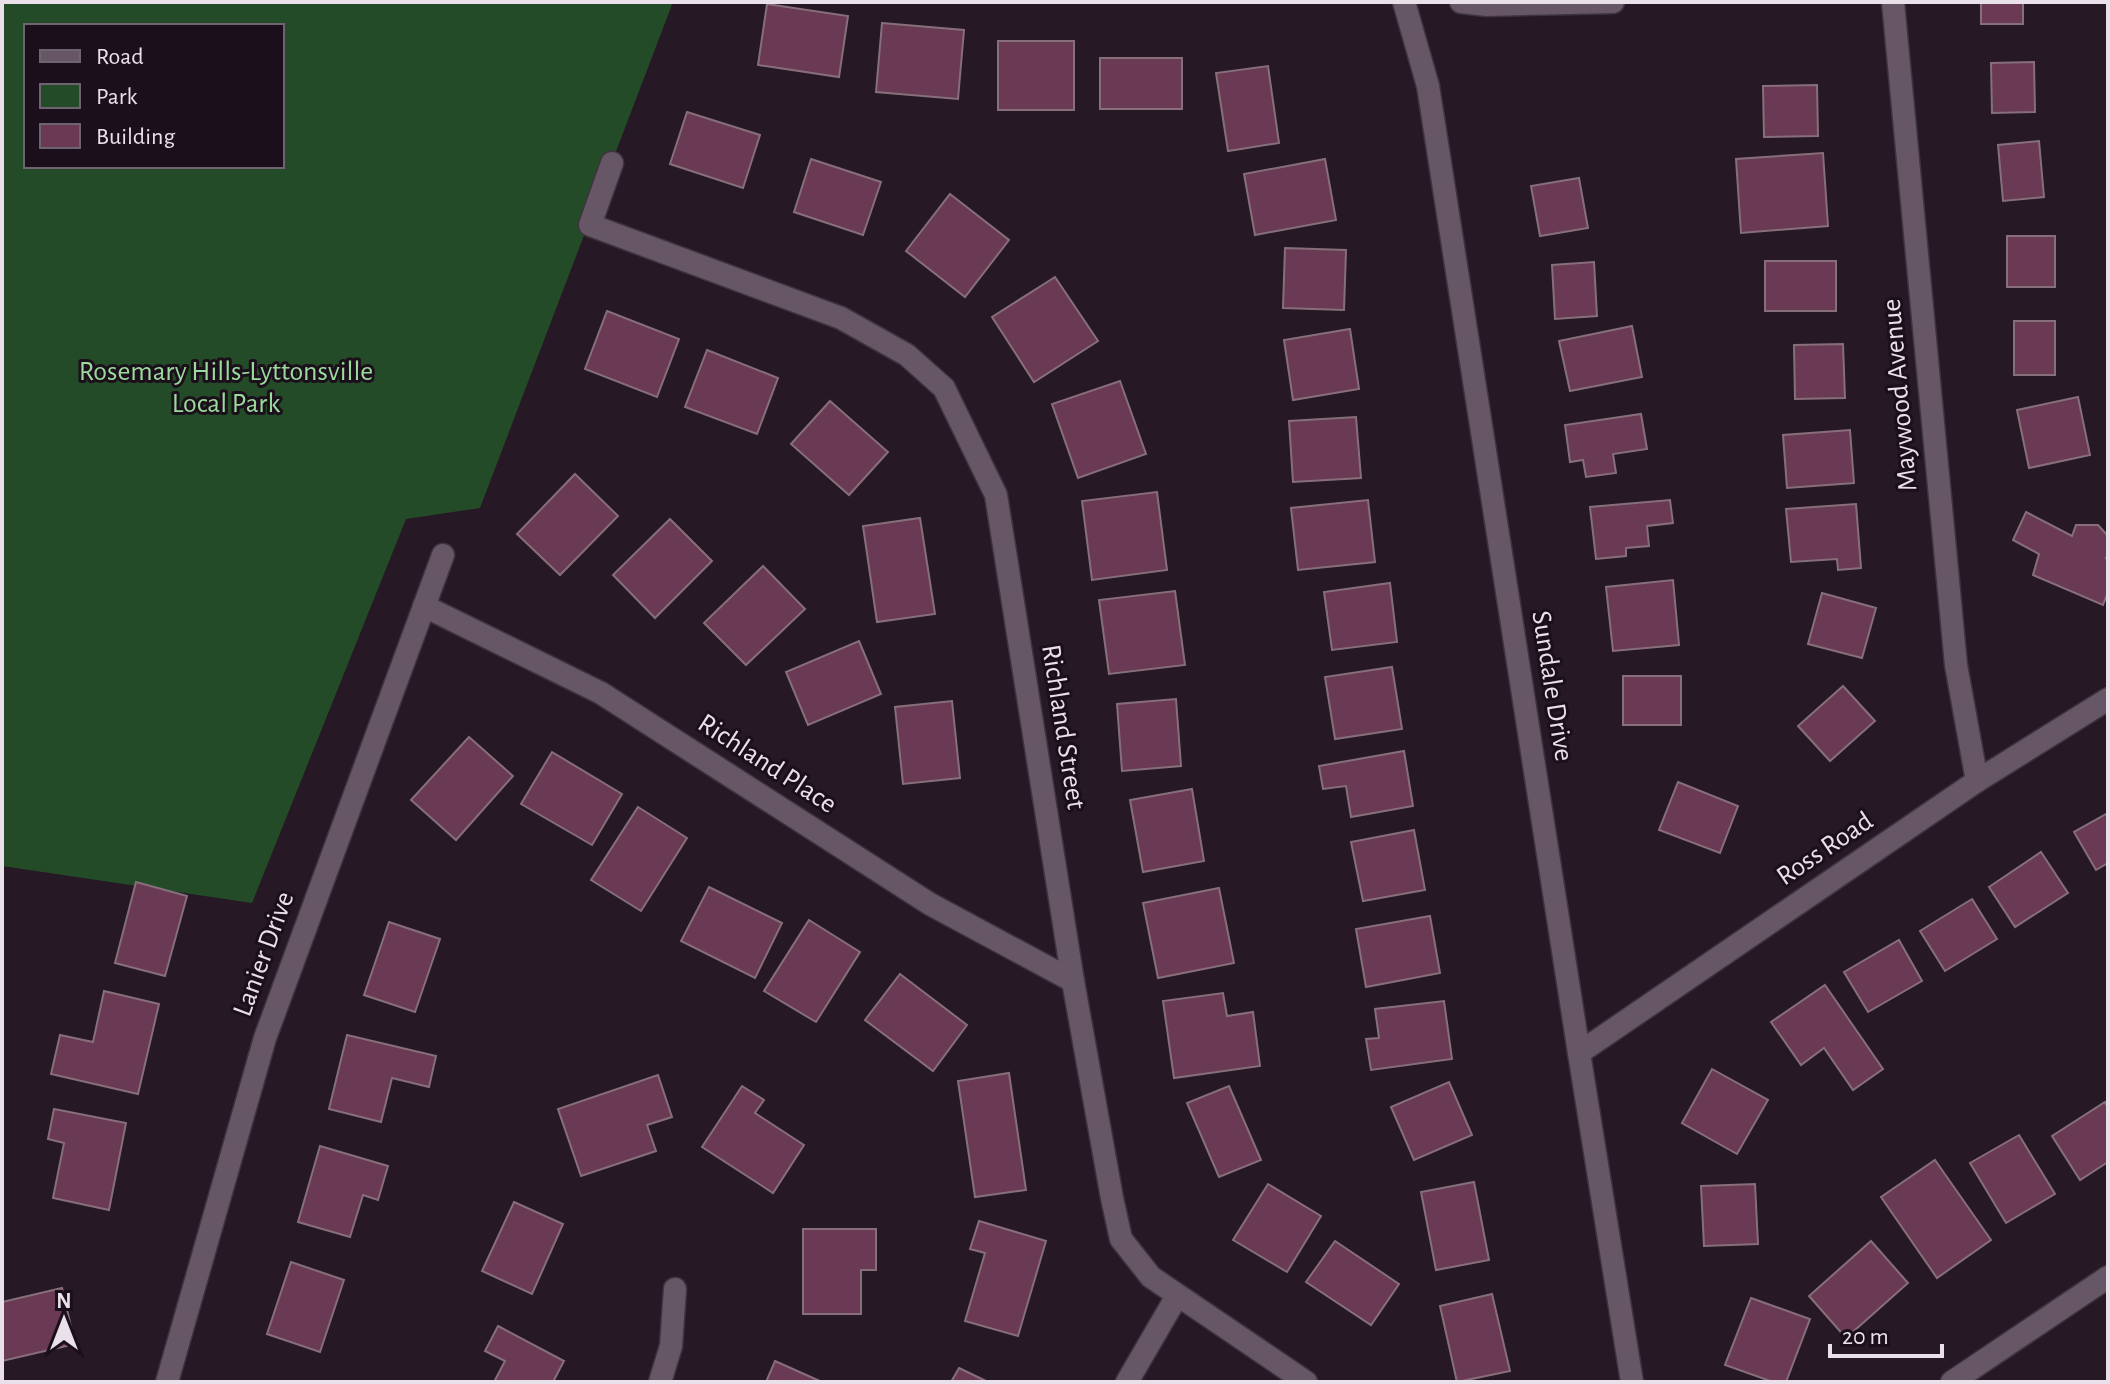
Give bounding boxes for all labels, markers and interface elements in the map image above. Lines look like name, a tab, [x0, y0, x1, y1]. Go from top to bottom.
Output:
legend	[24, 24, 284, 168]
text: Road	[96, 45, 144, 69]
text: Park	[96, 85, 137, 109]
text: Building	[96, 125, 175, 149]
street label: Maywood Avenue	[1878, 298, 1922, 492]
park label: Rosemary Hills-Lyttonsville Local Park	[79, 358, 373, 418]
street label: Sundale Drive	[1526, 609, 1578, 763]
street label: Richland Street	[1036, 642, 1090, 812]
street label: Richland Place	[693, 709, 841, 819]
street label: Ross Road	[1772, 807, 1878, 891]
street label: Lanier Drive	[229, 888, 299, 1020]
north arrow	[24, 1280, 104, 1360]
text: N	[56, 1290, 72, 1312]
scale bar	[1830, 1308, 1942, 1358]
text: 20 m	[1842, 1325, 1889, 1349]

